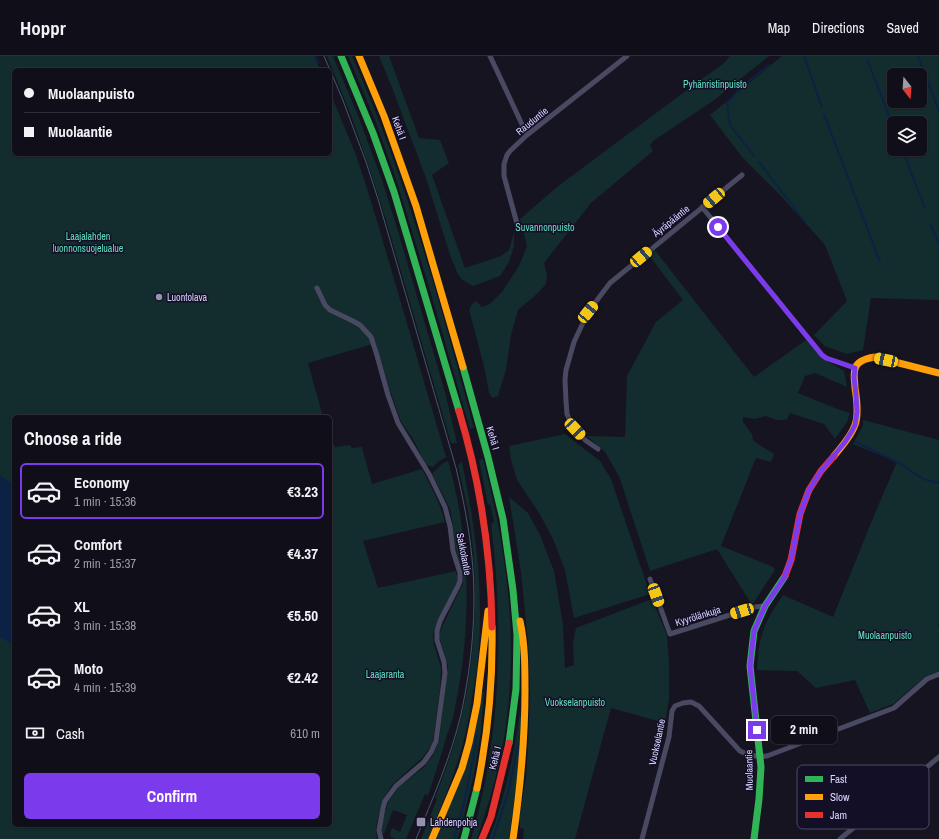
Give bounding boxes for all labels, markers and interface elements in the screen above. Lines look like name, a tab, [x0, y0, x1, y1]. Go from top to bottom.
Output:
text: Hoppr	[20, 15, 66, 41]
text: Map	[768, 19, 790, 37]
text: Directions	[812, 19, 864, 37]
text: Saved	[886, 19, 919, 37]
north arrow	[887, 68, 927, 108]
map controls	[887, 68, 927, 156]
park label: Pyhänristinpuisto	[683, 78, 747, 91]
text: Muolaanpuisto	[48, 83, 135, 104]
street label: Rauduntie	[513, 104, 551, 138]
street label: Kehä I	[389, 115, 409, 141]
button: layers	[887, 116, 927, 156]
text: Muolaantie	[48, 121, 112, 142]
car	[701, 186, 727, 210]
street label: Äyräpääntie	[649, 202, 693, 241]
route start	[709, 218, 727, 236]
park label: Suvannonpuisto	[515, 221, 575, 234]
park label: Laajalahden luonnonsuojelualue	[53, 230, 124, 255]
car	[628, 245, 654, 269]
place label: Luontolava	[167, 291, 208, 304]
marker: Luontolava	[154, 292, 164, 302]
car	[576, 299, 600, 325]
car	[873, 352, 899, 368]
car	[562, 416, 588, 442]
street label: Kehä I	[483, 425, 503, 451]
text: Choose a ride	[24, 426, 122, 451]
text: Economy	[74, 472, 129, 493]
icon: car	[26, 473, 62, 509]
text: €3.23	[287, 481, 318, 502]
text: 1 min · 15:36	[74, 493, 136, 510]
street label: Sakkolantie	[454, 532, 475, 577]
text: Comfort	[74, 534, 122, 555]
icon: car	[26, 535, 62, 571]
text: €4.37	[287, 543, 318, 564]
text: 2 min · 15:37	[74, 555, 136, 572]
car	[646, 582, 666, 608]
text: XL	[74, 596, 90, 617]
icon: car	[26, 597, 62, 633]
car	[729, 602, 755, 620]
street label: Kyyrölänkuja	[674, 603, 723, 629]
text: €5.50	[287, 605, 318, 626]
text: 3 min · 15:38	[74, 617, 136, 634]
park label: Muolaanpuisto	[858, 629, 912, 642]
text: Moto	[74, 658, 103, 679]
icon: car	[26, 659, 62, 695]
text: €2.42	[287, 667, 318, 688]
park label: Laajaranta	[366, 668, 405, 681]
text: 4 min · 15:39	[74, 679, 136, 696]
park label: Vuokselanpuisto	[545, 696, 606, 709]
callout: 2 min	[771, 716, 837, 744]
street label: Vuokselantie	[646, 717, 668, 766]
route end	[748, 721, 766, 739]
text: 2 min	[790, 721, 818, 738]
icon: cash	[24, 722, 46, 744]
text: Cash	[56, 723, 85, 744]
text: 610 m	[290, 725, 320, 742]
street label: Kehä I	[486, 745, 504, 771]
street label: Muolaantie	[742, 749, 756, 790]
legend	[797, 765, 929, 829]
text: Fast	[830, 772, 848, 786]
button: Confirm	[24, 773, 320, 819]
text: Slow	[830, 790, 850, 804]
text: Jam	[830, 808, 847, 822]
marker: Lahdenpohja	[415, 816, 427, 828]
place label: Lahdenpohja	[430, 816, 478, 829]

